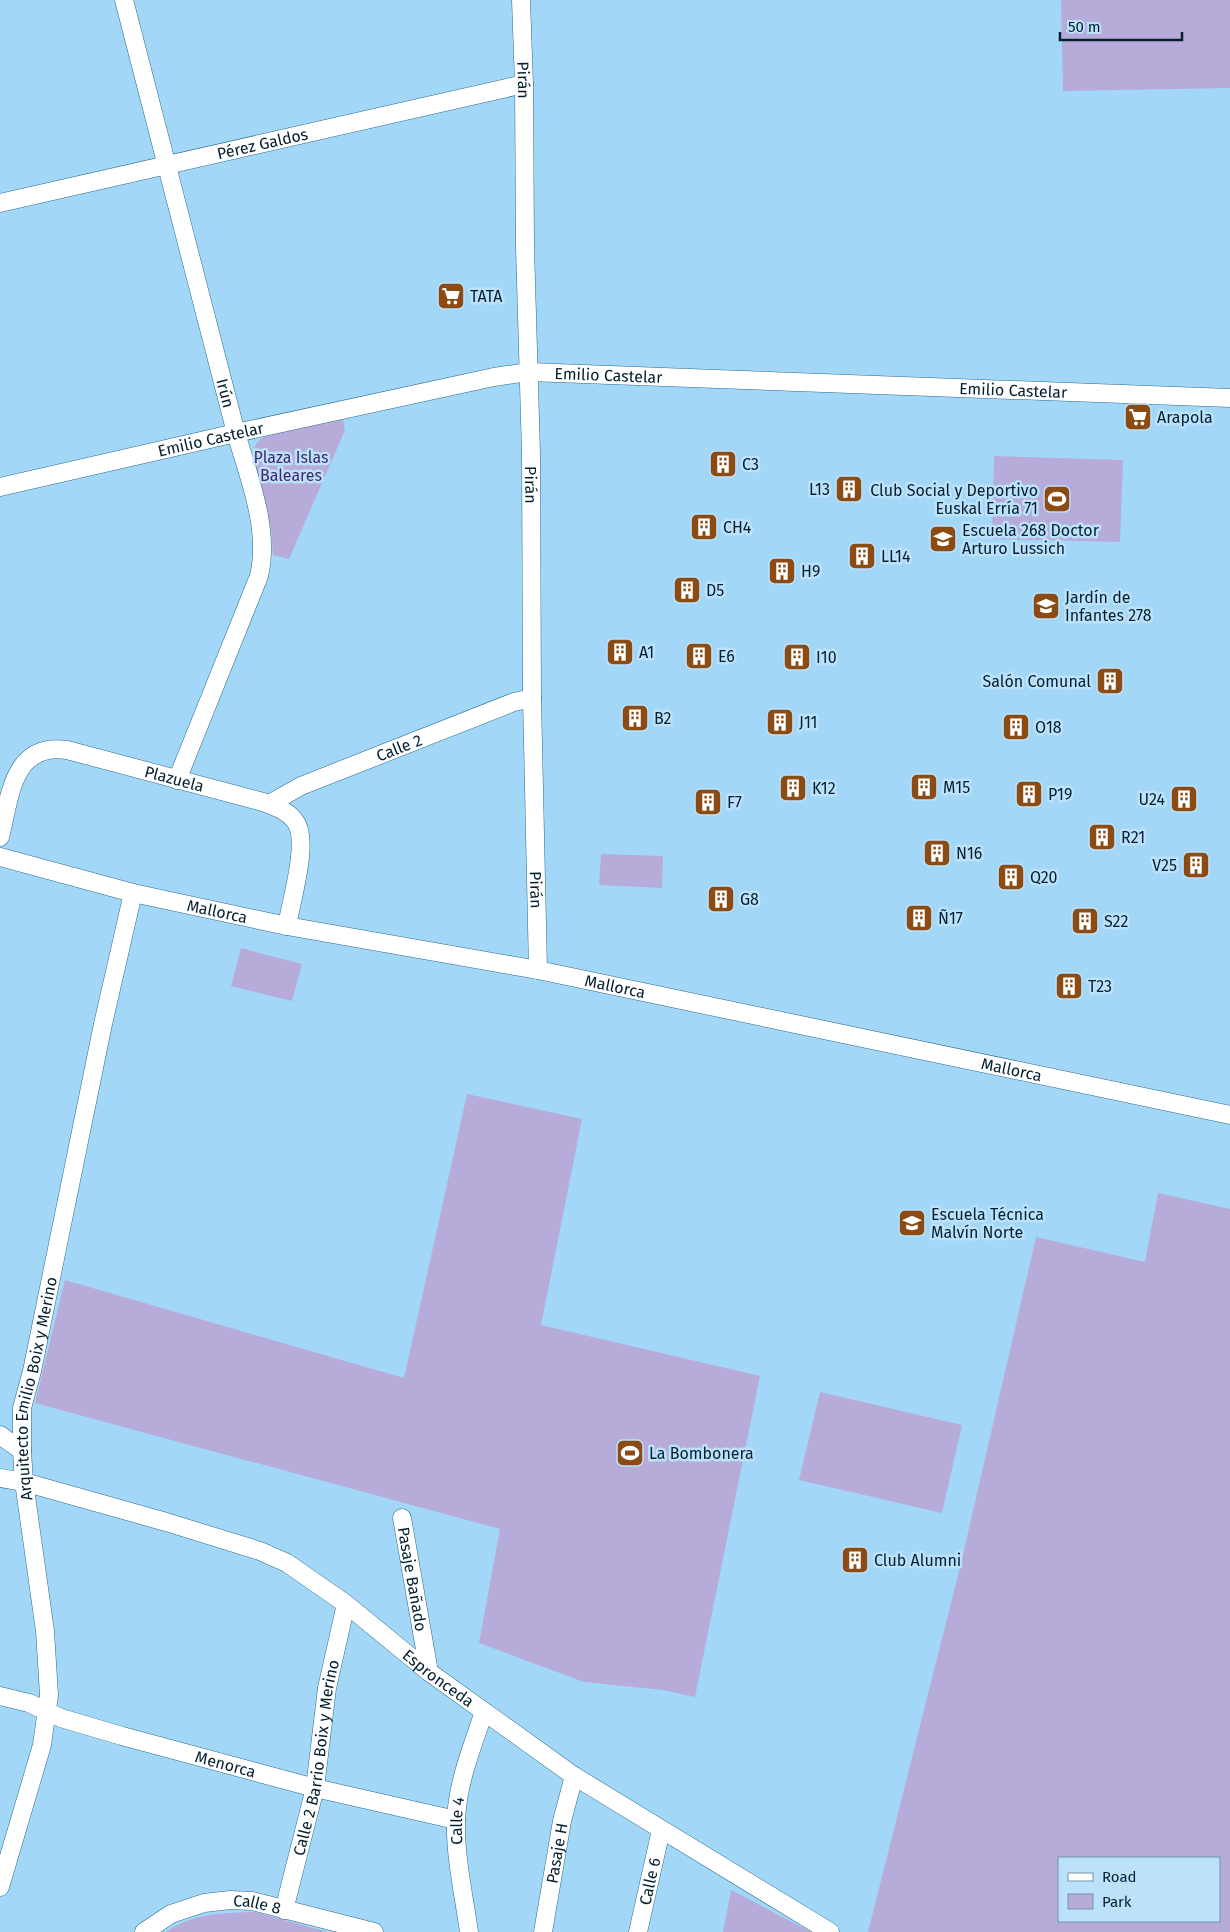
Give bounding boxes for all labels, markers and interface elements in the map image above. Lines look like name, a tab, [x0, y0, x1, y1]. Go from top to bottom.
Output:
scale bar	[1060, 10, 1182, 42]
text: 50 m	[1068, 18, 1101, 36]
street label: Pirán	[514, 61, 534, 99]
street label: Pérez Galdos	[215, 124, 310, 163]
supermarket icon: TATA	[436, 281, 466, 311]
place label: TATA	[470, 287, 503, 306]
street label: Emilio Castelar	[554, 363, 664, 386]
street label: Irún	[213, 376, 239, 410]
street label: Emilio Castelar	[959, 378, 1068, 401]
supermarket icon: Arapola	[1123, 402, 1153, 432]
place label: Arapola	[1157, 408, 1213, 427]
street label: Emilio Castelar	[156, 418, 266, 460]
park label: Plaza Islas Baleares	[254, 448, 328, 485]
building icon: C3	[708, 449, 738, 479]
place label: C3	[742, 455, 759, 474]
street label: Pirán	[522, 466, 541, 504]
building icon: L13	[834, 474, 864, 504]
place label: L13	[809, 480, 830, 499]
place label: Club Social y Deportivo Euskal Erría 71	[870, 481, 1038, 518]
sports icon: Club Social y Deportivo Euskal Erría 71	[1042, 484, 1072, 514]
building icon: CH4	[689, 512, 719, 542]
place label: CH4	[723, 518, 752, 537]
place label: Escuela 268 Doctor Arturo Lussich	[962, 521, 1100, 558]
school or university icon: Escuela 268 Doctor Arturo Lussich	[928, 524, 958, 554]
building icon: LL14	[847, 541, 877, 571]
place label: LL14	[881, 547, 911, 566]
building icon: H9	[767, 556, 797, 586]
place label: H9	[801, 562, 820, 581]
building icon: D5	[672, 575, 702, 605]
place label: D5	[706, 581, 724, 600]
place label: Jardín de Infantes 278	[1065, 588, 1152, 625]
school or university icon: Jardín de Infantes 278	[1031, 591, 1061, 621]
building icon: A1	[605, 637, 635, 667]
building icon: E6	[684, 641, 714, 671]
building icon: I10	[782, 642, 812, 672]
place label: A1	[639, 643, 654, 662]
place label: E6	[718, 647, 735, 666]
place label: I10	[816, 648, 837, 667]
building icon: Salón Comunal	[1095, 666, 1125, 696]
place label: Salón Comunal	[983, 672, 1091, 691]
building icon: B2	[620, 703, 650, 733]
building icon: J11	[765, 707, 795, 737]
place label: B2	[654, 709, 671, 728]
building icon: O18	[1001, 712, 1031, 742]
place label: J11	[799, 713, 818, 732]
place label: O18	[1035, 718, 1062, 737]
street label: Calle 2	[373, 730, 425, 765]
street label: Plazuela	[143, 762, 206, 795]
building icon: M15	[909, 772, 939, 802]
building icon: K12	[778, 773, 808, 803]
place label: M15	[943, 778, 970, 797]
place label: K12	[812, 779, 836, 798]
building icon: P19	[1014, 779, 1044, 809]
building icon: U24	[1169, 784, 1199, 814]
place label: P19	[1048, 785, 1072, 804]
building icon: F7	[693, 787, 723, 817]
place label: U24	[1138, 790, 1165, 809]
place label: F7	[727, 793, 742, 812]
building icon: R21	[1087, 822, 1117, 852]
place label: R21	[1121, 828, 1145, 847]
building icon: N16	[922, 838, 952, 868]
place label: N16	[956, 844, 982, 863]
building icon: V25	[1181, 850, 1211, 880]
place label: V25	[1152, 856, 1177, 875]
building icon: Q20	[996, 862, 1026, 892]
place label: Q20	[1030, 868, 1058, 887]
street label: Pirán	[526, 871, 546, 909]
building icon: G8	[706, 884, 736, 914]
place label: G8	[740, 890, 759, 909]
street label: Mallorca	[185, 895, 249, 927]
building icon: Ñ17	[904, 903, 934, 933]
building icon: S22	[1070, 906, 1100, 936]
place label: Ñ17	[938, 909, 963, 928]
place label: S22	[1104, 912, 1128, 931]
street label: Mallorca	[583, 971, 647, 1002]
building icon: T23	[1054, 971, 1084, 1001]
place label: T23	[1088, 977, 1112, 996]
street label: Mallorca	[980, 1054, 1044, 1085]
place label: Escuela Técnica Malvín Norte	[931, 1205, 1044, 1242]
school or university icon: Escuela Técnica Malvín Norte	[897, 1208, 927, 1238]
street label: Arquitecto Emilio Boix y Merino	[12, 1275, 61, 1502]
sports icon: La Bombonera	[615, 1438, 645, 1468]
place label: La Bombonera	[649, 1444, 754, 1463]
street label: Pasaje Bañado	[394, 1525, 431, 1633]
building icon: Club Alumni	[840, 1545, 870, 1575]
place label: Club Alumni	[874, 1551, 961, 1570]
street label: Espronceda	[399, 1645, 478, 1711]
street label: Calle 2 Barrio Boix y Merino	[289, 1658, 343, 1858]
street label: Menorca	[193, 1747, 258, 1781]
street label: Calle 4	[446, 1795, 468, 1846]
street label: Pasaje H	[542, 1821, 571, 1885]
street label: Calle 6	[635, 1856, 664, 1907]
legend	[1058, 1857, 1220, 1922]
text: Road	[1102, 1868, 1137, 1886]
street label: Calle 8	[233, 1891, 283, 1918]
text: Park	[1102, 1893, 1132, 1911]

